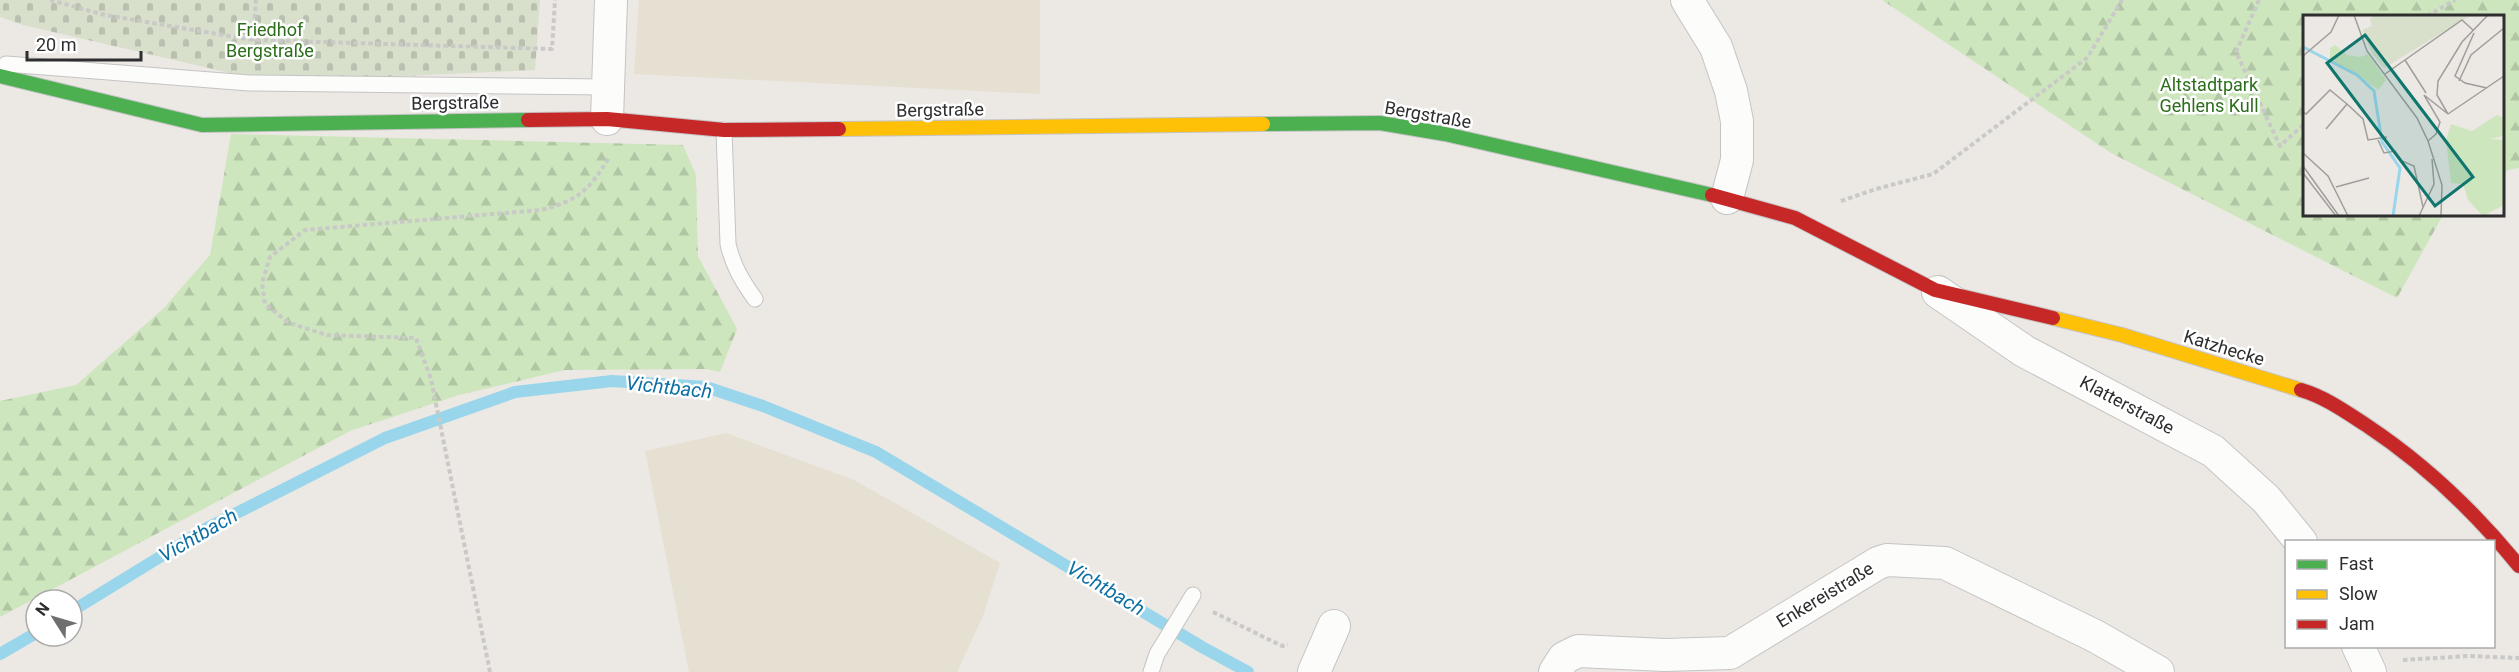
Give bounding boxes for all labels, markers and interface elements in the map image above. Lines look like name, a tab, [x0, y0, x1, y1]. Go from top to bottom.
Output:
inset map	[2303, 15, 2504, 216]
park label: Friedhof Bergstraße	[226, 19, 314, 61]
scale bar	[27, 24, 141, 62]
text: 20 m	[36, 34, 76, 55]
park label: Altstadtpark Gehlens Kull	[2159, 74, 2259, 116]
street label: Bergstraße	[411, 91, 499, 114]
street label: Bergstraße	[1383, 97, 1473, 132]
street label: Bergstraße	[896, 98, 984, 121]
street label: Katzhecke	[2181, 325, 2267, 370]
water label: Vichtbach	[625, 371, 713, 403]
street label: Klatterstraße	[2076, 371, 2178, 438]
water label: Vichtbach	[155, 503, 241, 567]
legend	[2285, 540, 2495, 648]
text: Fast	[2339, 553, 2374, 574]
water label: Vichtbach	[1063, 555, 1149, 621]
street label: Enkereistraße	[1772, 557, 1877, 632]
text: Slow	[2339, 583, 2378, 604]
north arrow	[24, 588, 84, 648]
text: N	[31, 599, 53, 620]
text: Jam	[2339, 613, 2375, 634]

